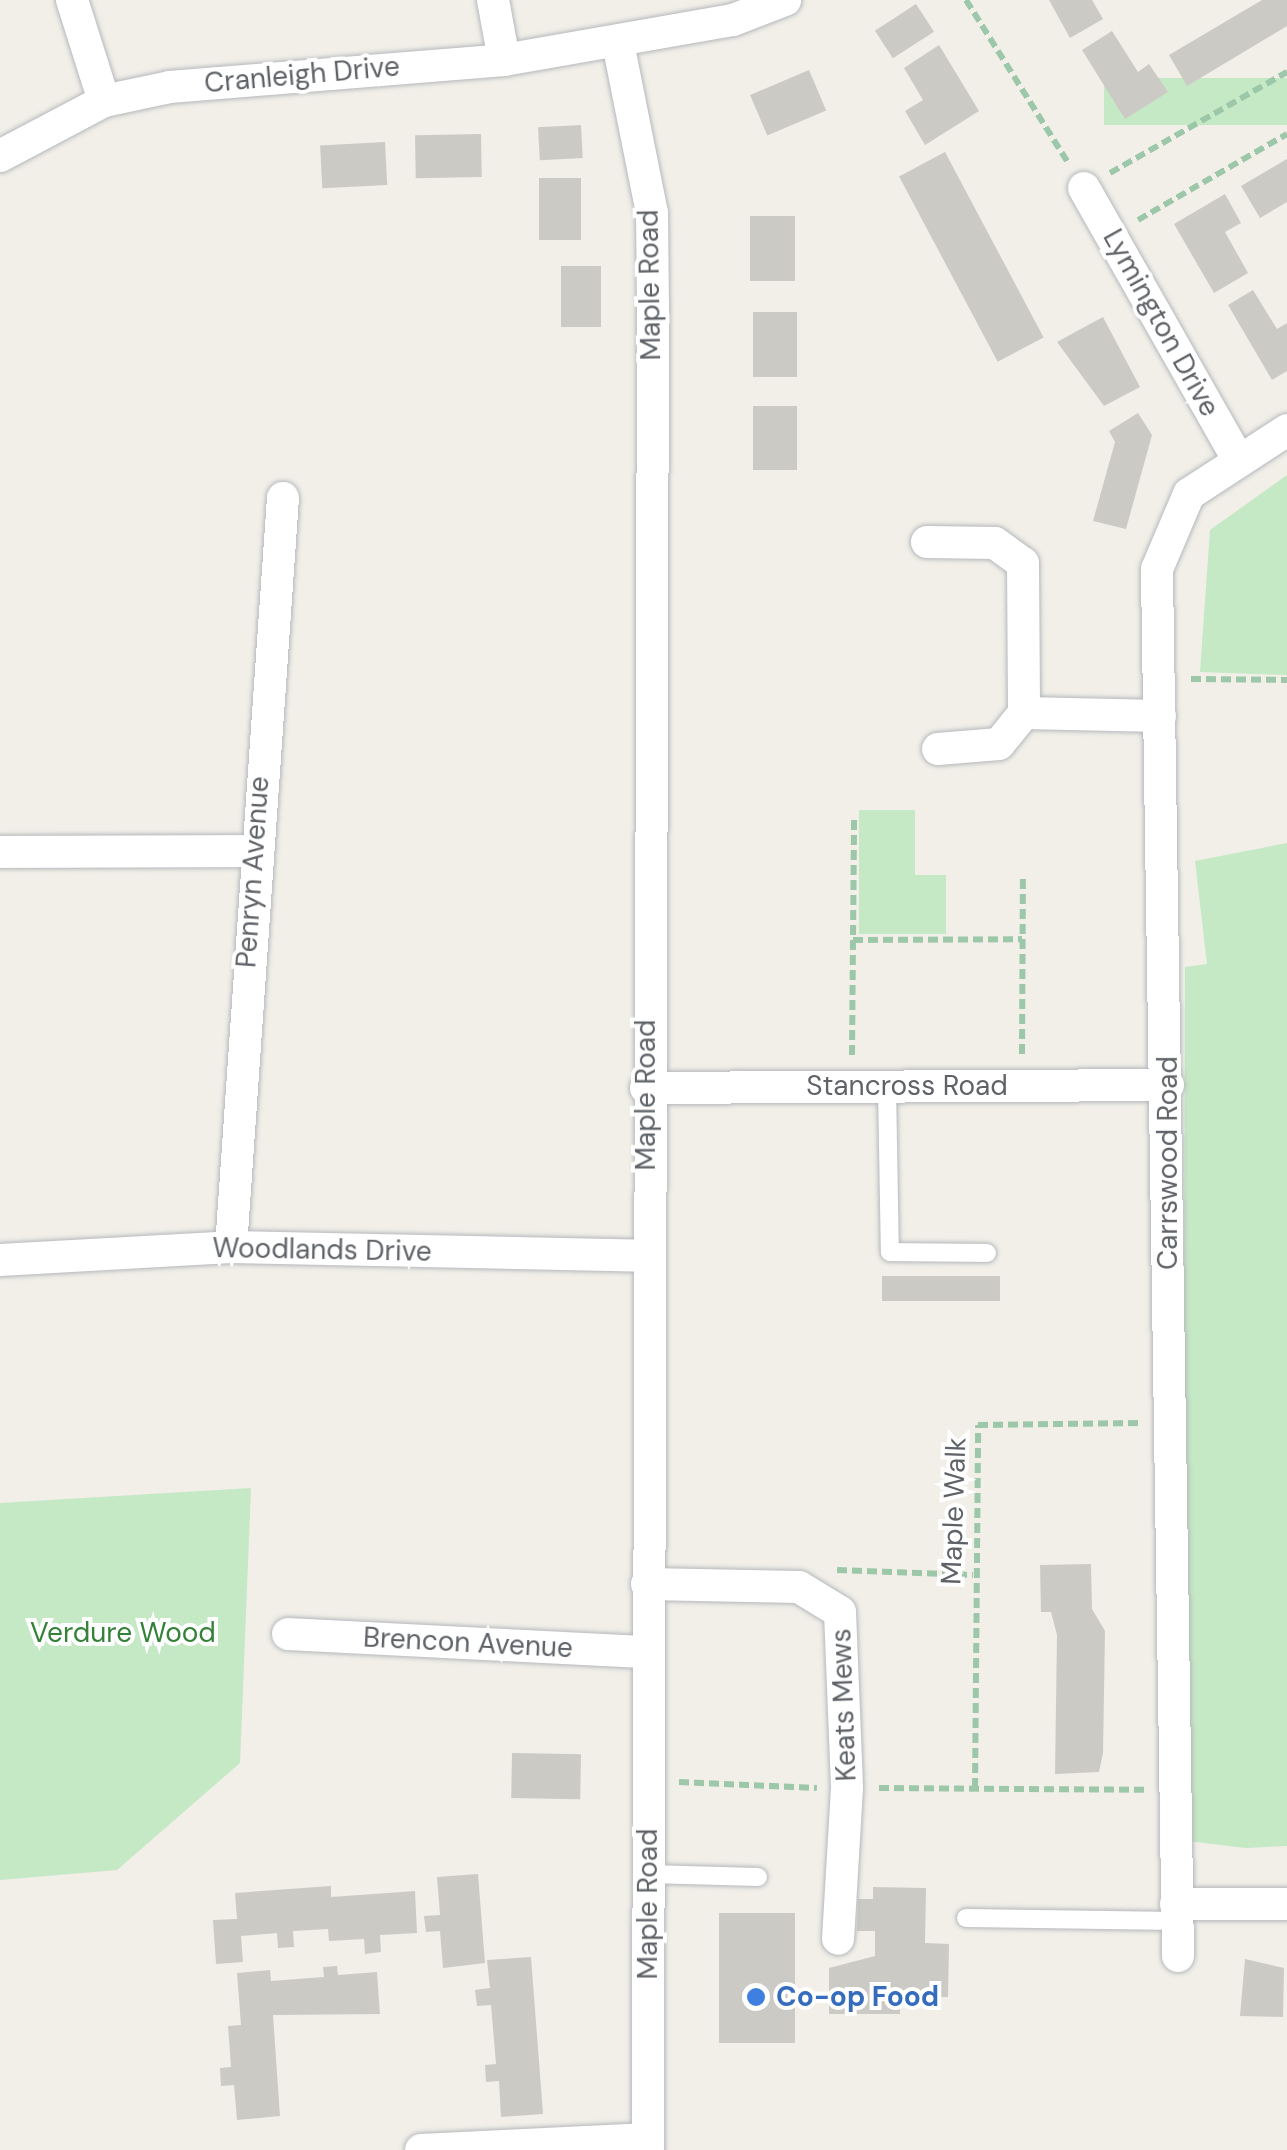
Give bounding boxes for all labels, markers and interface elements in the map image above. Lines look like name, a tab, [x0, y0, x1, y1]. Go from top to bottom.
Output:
street label: Cranleigh Drive	[203, 50, 401, 100]
street label: Maple Road	[632, 209, 668, 361]
street label: Lymington Drive	[1096, 223, 1226, 423]
street label: Penryn Avenue	[230, 775, 276, 969]
street label: Maple Road	[629, 1019, 663, 1171]
street label: Carrswood Road	[1151, 1056, 1185, 1270]
street label: Stancross Road	[806, 1069, 1008, 1103]
street label: Woodlands Drive	[212, 1231, 432, 1269]
street label: Maple Walk	[935, 1437, 973, 1585]
park label: Verdure Wood	[30, 1616, 216, 1650]
street label: Brencon Avenue	[362, 1621, 574, 1665]
street label: Keats Mews	[825, 1628, 863, 1782]
street label: Maple Road	[631, 1828, 665, 1980]
place label: Co-op Food	[776, 1980, 939, 2014]
marker: Co-op Food	[745, 1986, 767, 2008]

